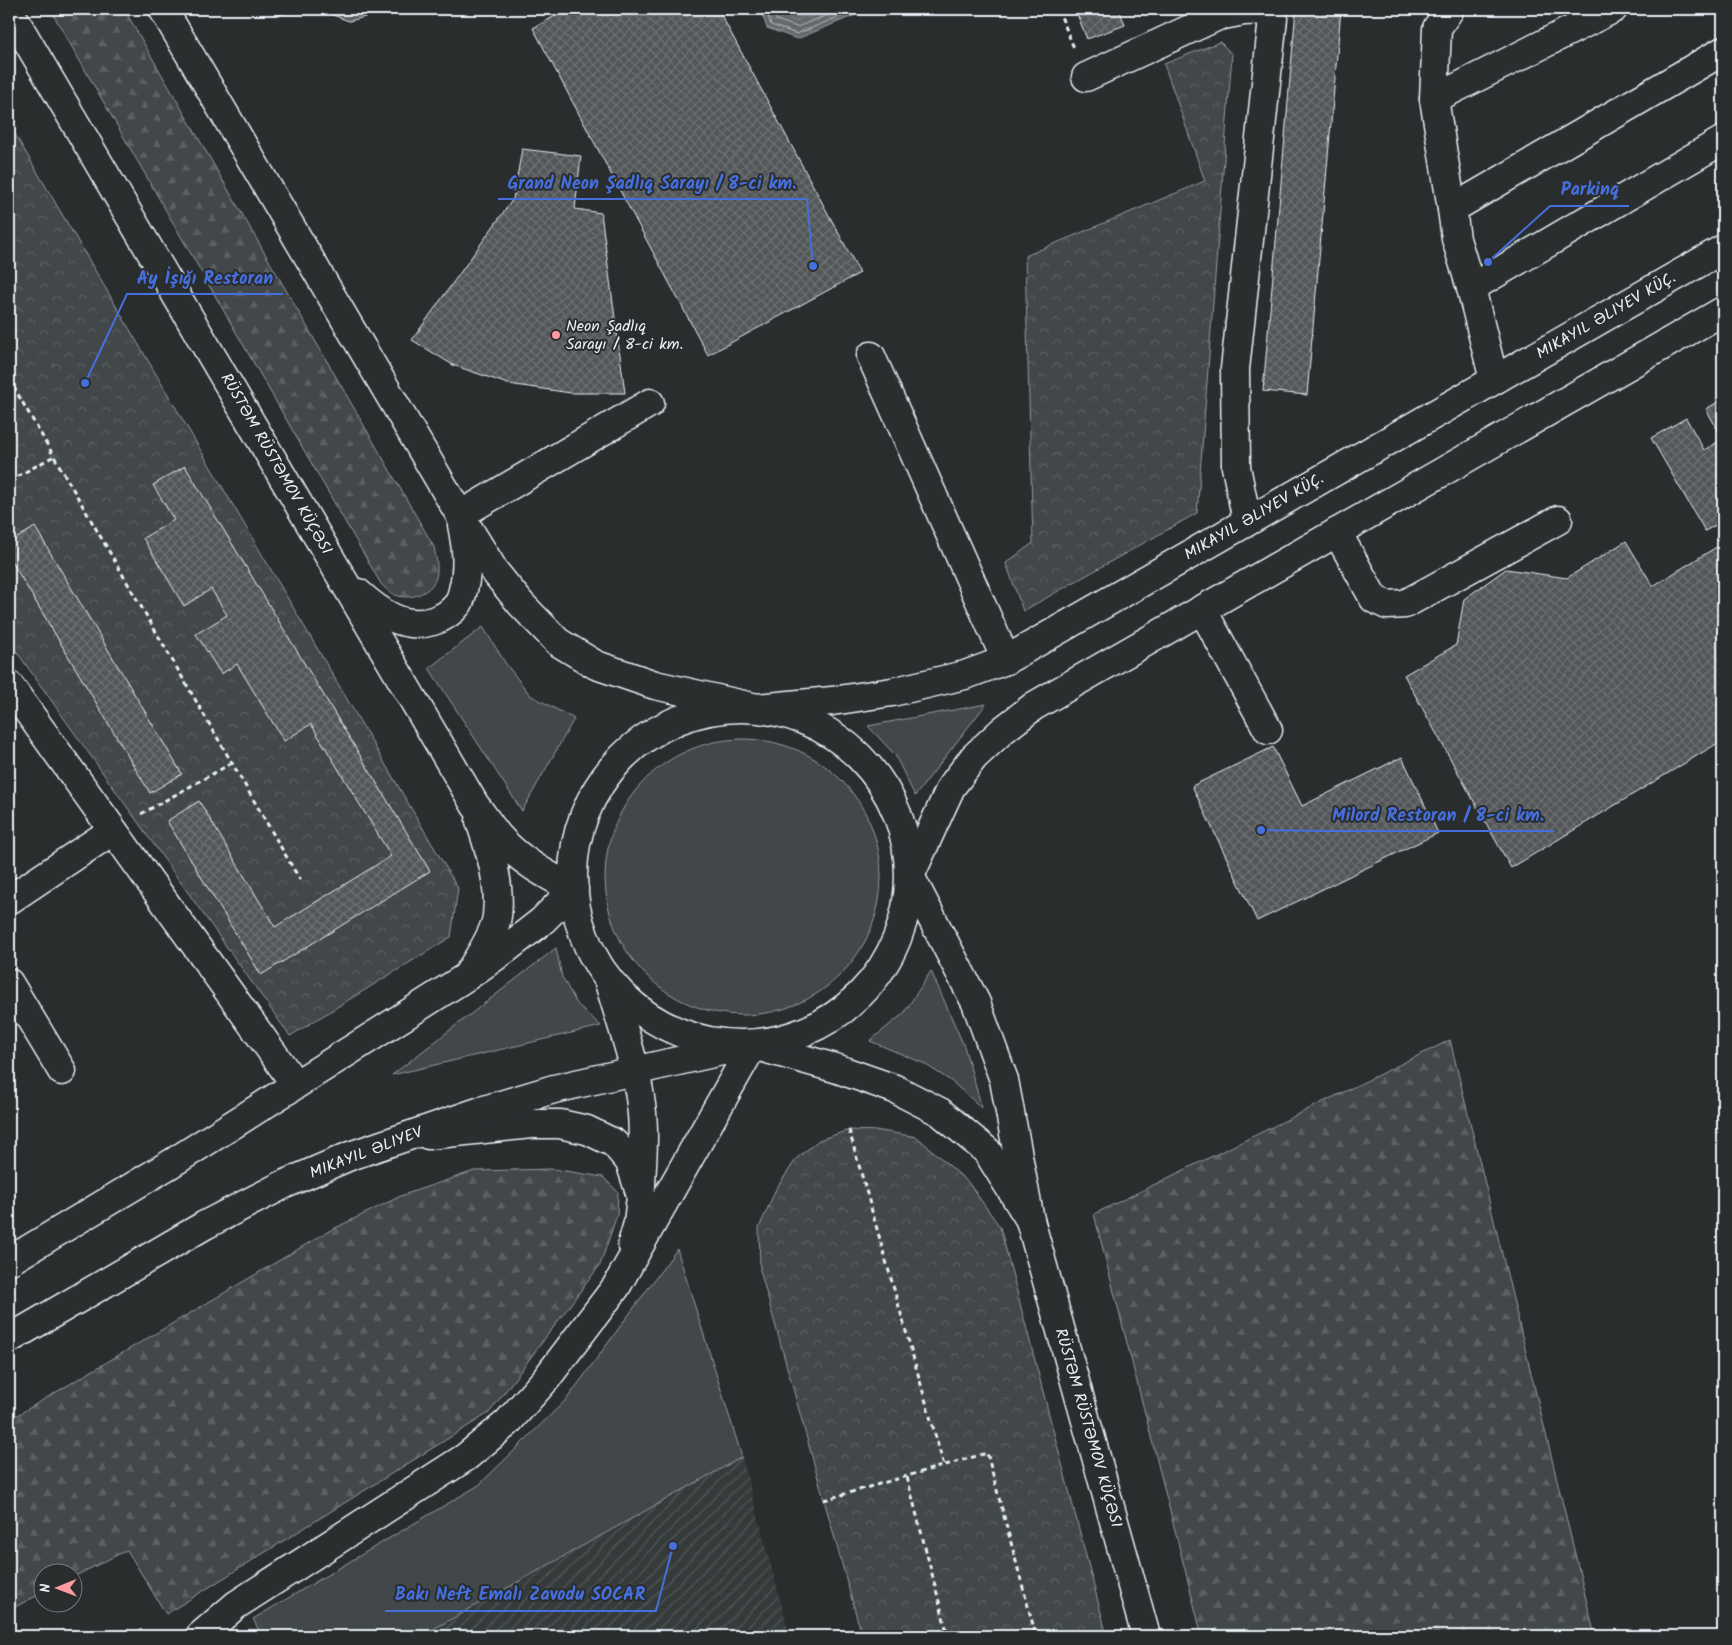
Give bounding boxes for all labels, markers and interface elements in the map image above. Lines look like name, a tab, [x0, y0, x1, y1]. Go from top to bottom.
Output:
callout: Grand Neon Şadlıq Sarayı / 8-ci km.	[498, 166, 807, 199]
text: Grand Neon Şadlıq Sarayı / 8-ci km.	[508, 170, 796, 199]
callout: Parkinq	[1550, 173, 1629, 206]
text: Parkinq	[1561, 176, 1619, 205]
callout: Ay İşığı Restoran	[127, 261, 283, 294]
text: Ay İşığı Restoran	[137, 265, 273, 294]
street label: MIKAYIL ƏLIYEV KÜÇ.	[1531, 266, 1681, 366]
place label: Neon Şadlıq Sarayı / 8-ci km.	[566, 314, 683, 357]
marker: Neon Şadlıq Sarayı / 8-ci km.	[550, 329, 562, 341]
street label: RÜSTƏM RÜSTƏMOV KÜÇƏSI	[214, 368, 338, 560]
street label: MIKAYIL ƏLIYEV KÜÇ.	[1179, 467, 1329, 567]
callout: Milord Restoran / 8-ci km.	[1323, 798, 1554, 831]
text: Milord Restoran / 8-ci km.	[1332, 802, 1544, 831]
street label: MIKAYIL ƏLIYEV	[306, 1119, 427, 1186]
street label: RÜSTƏM RÜSTƏMOV KÜÇƏSI	[1048, 1325, 1128, 1531]
north arrow	[32, 1562, 82, 1612]
callout: Bakı Neft Emalı Zavodu SOCAR	[385, 1578, 656, 1611]
text: Bakı Neft Emalı Zavodu SOCAR	[395, 1581, 645, 1610]
text: N	[35, 1583, 57, 1593]

